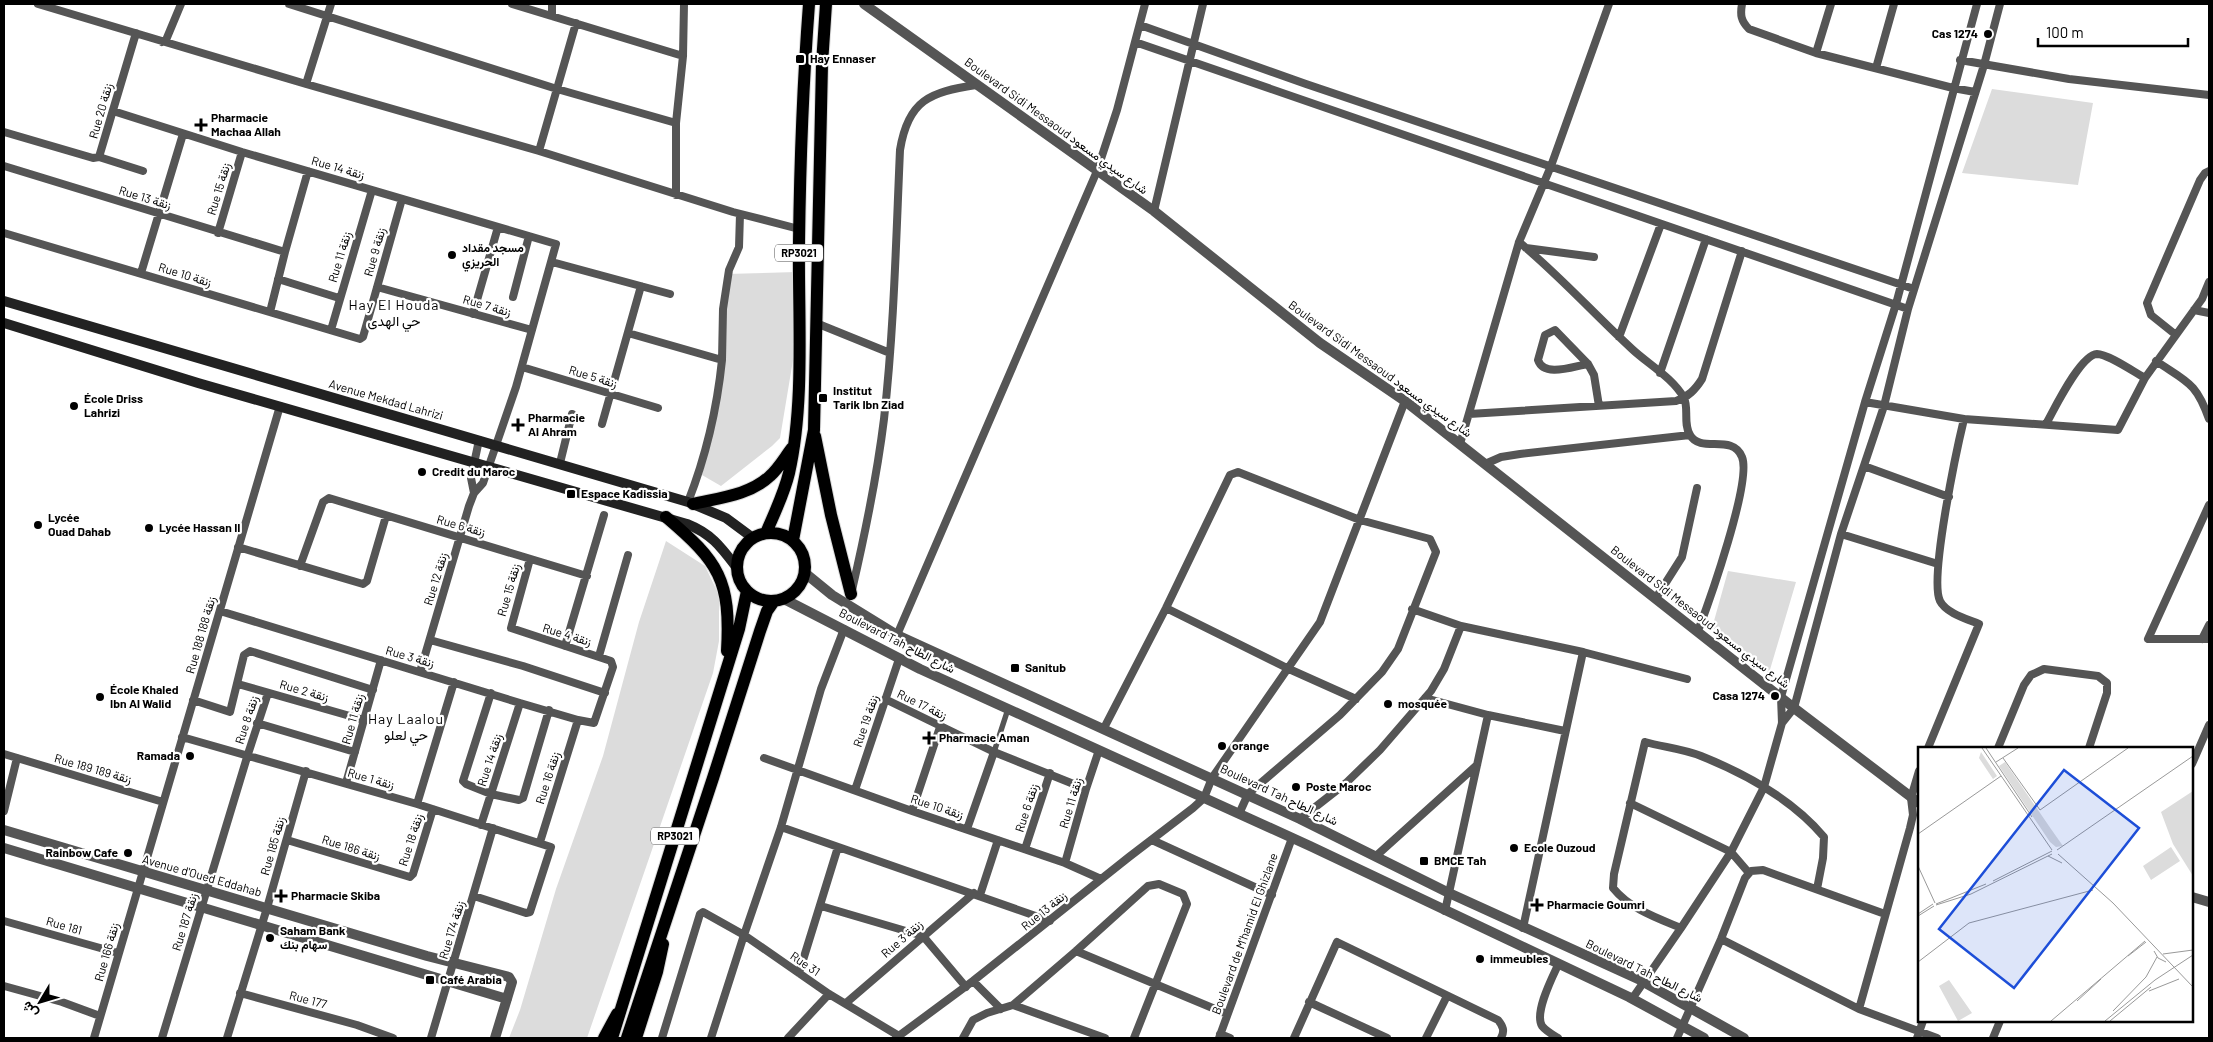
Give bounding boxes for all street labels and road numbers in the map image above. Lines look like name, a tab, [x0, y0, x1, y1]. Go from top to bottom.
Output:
street label: Boulevard Sidi Messaoud شارع سيدي مسعود	[960, 54, 1151, 200]
street label: Rue 20 زنقة	[85, 81, 117, 141]
street label: Rue 14 زنقة	[310, 153, 366, 183]
street label: Rue 15 زنقة	[203, 161, 235, 217]
street label: Rue 13 زنقة	[117, 182, 173, 214]
street label: Rue 9 زنقة	[360, 226, 390, 278]
street label: Rue 11 زنقة	[325, 230, 355, 284]
road number: RP3021	[775, 244, 823, 262]
street label: Rue 10 زنقة	[156, 259, 214, 291]
street label: Rue 7 زنقة	[461, 291, 513, 321]
street label: Boulevard Sidi Messaoud شارع سيدي مسعود	[1284, 297, 1475, 443]
street label: Rue 5 زنقة	[567, 362, 619, 392]
street label: Avenue Mekdad Lahrizi	[328, 376, 445, 422]
street label: Rue 6 زنقة	[435, 511, 487, 541]
street label: Boulevard Sidi Messaoud شارع سيدي مسعود	[1606, 542, 1793, 693]
street label: Rue 12 زنقة	[420, 551, 452, 607]
street label: Rue 15 زنقة	[494, 562, 524, 618]
street label: Rue 188 زنقة 188	[182, 594, 220, 676]
street label: Boulevard Tah شارع الطاح	[836, 605, 958, 678]
street label: Rue 4 زنقة	[541, 620, 593, 650]
street label: Rue 3 زنقة	[384, 642, 436, 672]
street label: Rue 2 زنقة	[278, 676, 330, 706]
street label: Rue 17 زنقة	[894, 686, 950, 724]
street label: Rue 11 زنقة	[338, 692, 368, 746]
street label: Rue 19 زنقة	[850, 693, 882, 749]
street label: Rue 8 زنقة	[232, 694, 262, 746]
street label: Rue 14 زنقة	[474, 732, 506, 788]
street label: Rue 189 زنقة 189	[52, 750, 134, 788]
street label: Rue 16 زنقة	[532, 750, 564, 806]
street label: Boulevard Tah شارع الطاح	[1217, 761, 1340, 830]
street label: Rue 1 زنقة	[346, 765, 396, 793]
street label: Rue 11 زنقة	[1056, 776, 1086, 830]
street label: Rue 6 زنقة	[1012, 782, 1042, 834]
street label: Rue 10 زنقة	[908, 791, 966, 823]
street label: Rue 18 زنقة	[395, 812, 427, 868]
street label: Rue 185 زنقة	[257, 815, 289, 877]
road number: RP3021	[651, 828, 699, 844]
street label: Rue 186 زنقة	[320, 832, 382, 864]
street label: Avenue d'Oued Eddahab	[141, 851, 264, 899]
street label: Boulevard de M'hamid El Ghizlane	[1208, 851, 1280, 1016]
street label: Rue 13 زنقة	[1018, 888, 1070, 934]
street label: Rue 187 زنقة	[169, 891, 201, 953]
street label: Rue 174 زنقة	[436, 899, 468, 961]
street label: Rue 181	[45, 913, 84, 937]
street label: Rue 3 زنقة	[878, 917, 926, 961]
street label: Rue 166 زنقة	[91, 921, 123, 983]
street label: Boulevard Tah شارع الطاح	[1582, 936, 1705, 1007]
street label: Rue 31	[788, 948, 823, 978]
street label: Rue 177	[288, 987, 329, 1011]

